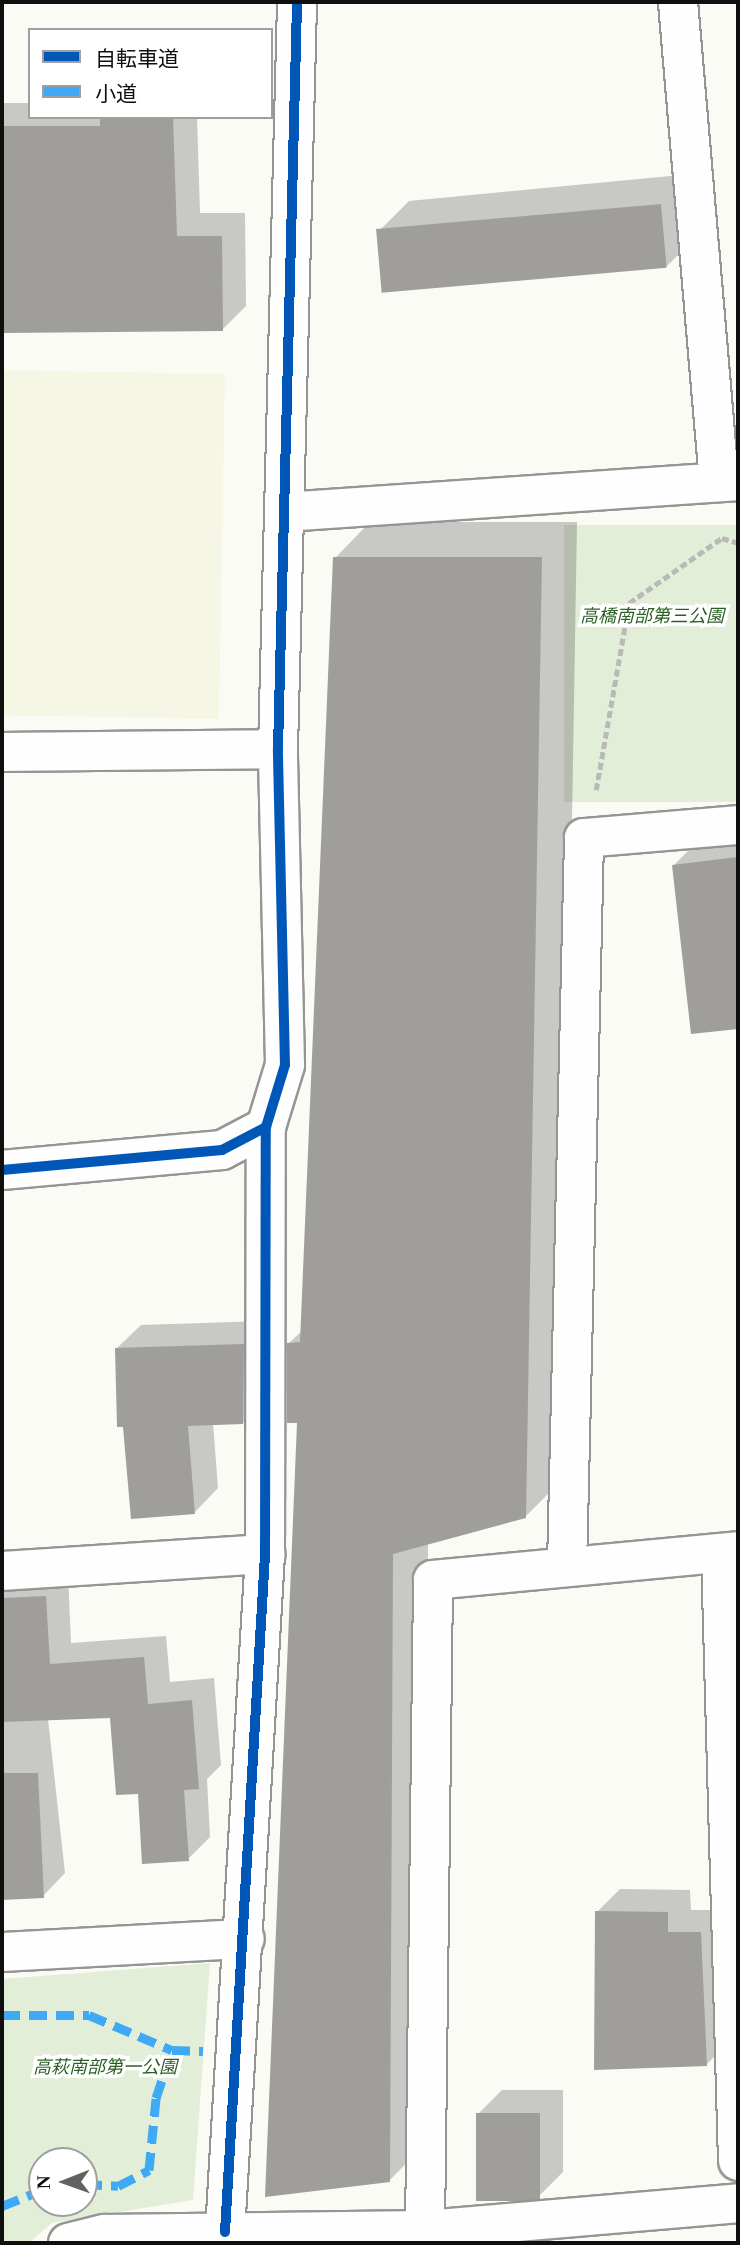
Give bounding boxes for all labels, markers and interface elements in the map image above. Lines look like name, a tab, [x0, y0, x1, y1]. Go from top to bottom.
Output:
legend	[28, 28, 273, 119]
text: 自転車道	[95, 47, 179, 71]
text: 小道	[95, 82, 137, 106]
park label: 高橋南部第三公園	[580, 605, 724, 627]
park label: 高萩南部第一公園	[33, 2056, 177, 2078]
north arrow	[28, 2147, 98, 2217]
text: N	[33, 2175, 54, 2189]

